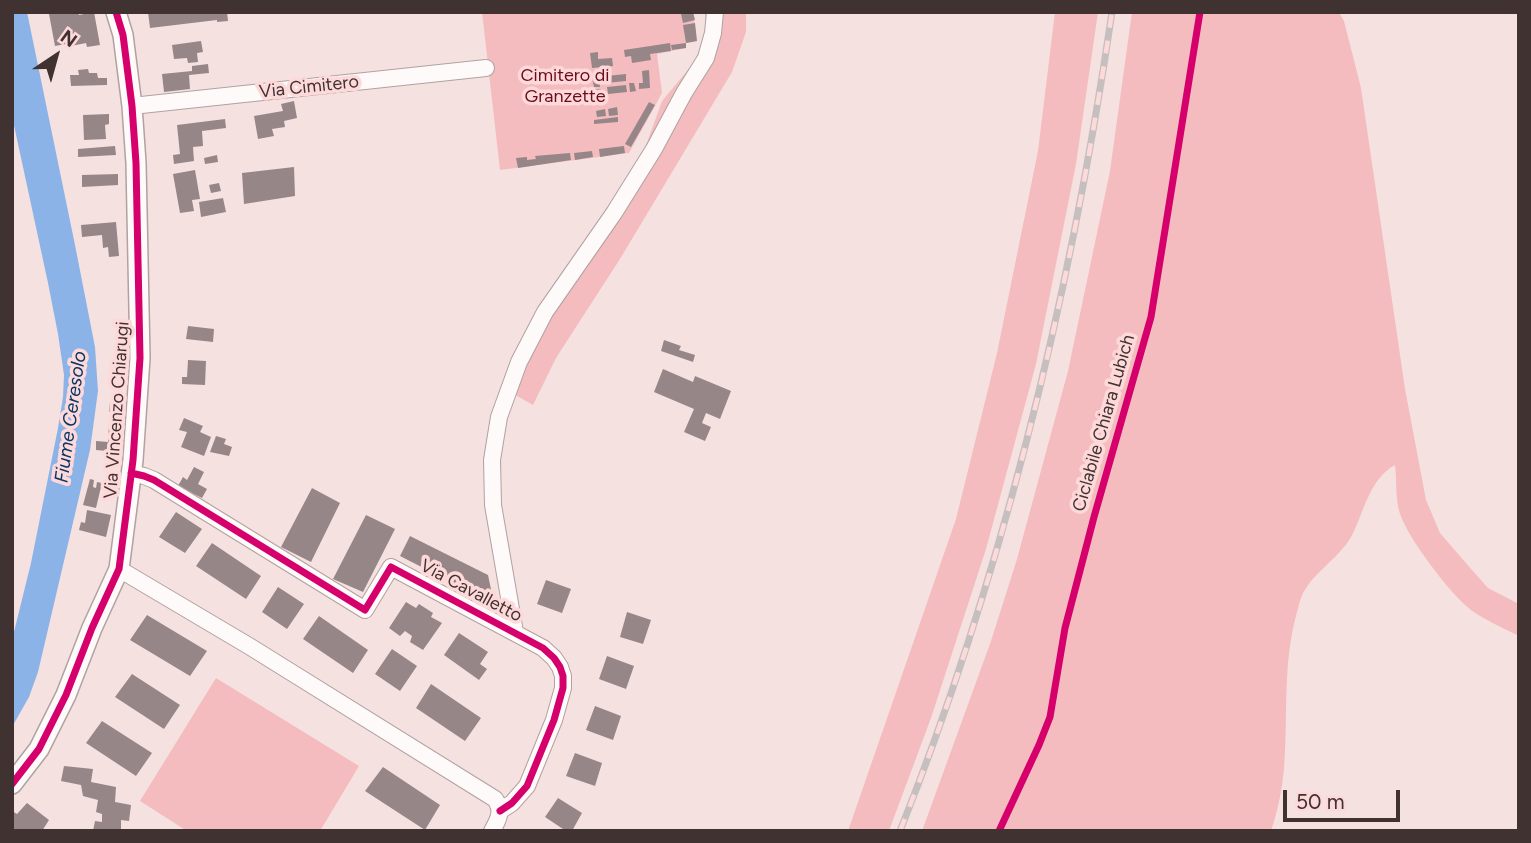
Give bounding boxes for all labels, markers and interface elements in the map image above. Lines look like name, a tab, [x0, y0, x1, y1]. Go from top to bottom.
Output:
north arrow	[21, 21, 91, 91]
text: N	[56, 25, 81, 52]
park label: Cimitero di Granzette	[521, 65, 609, 108]
street label: Via Cimitero	[258, 71, 360, 103]
street label: Via Vincenzo Chiarugi	[100, 321, 134, 499]
street label: Ciclabile Chiara Lubich	[1068, 332, 1140, 514]
water label: Fiume Ceresolo	[50, 350, 92, 484]
street label: Via Cavalletto	[416, 555, 526, 627]
scale bar	[1286, 776, 1403, 820]
text: 50 m	[1296, 789, 1345, 814]

